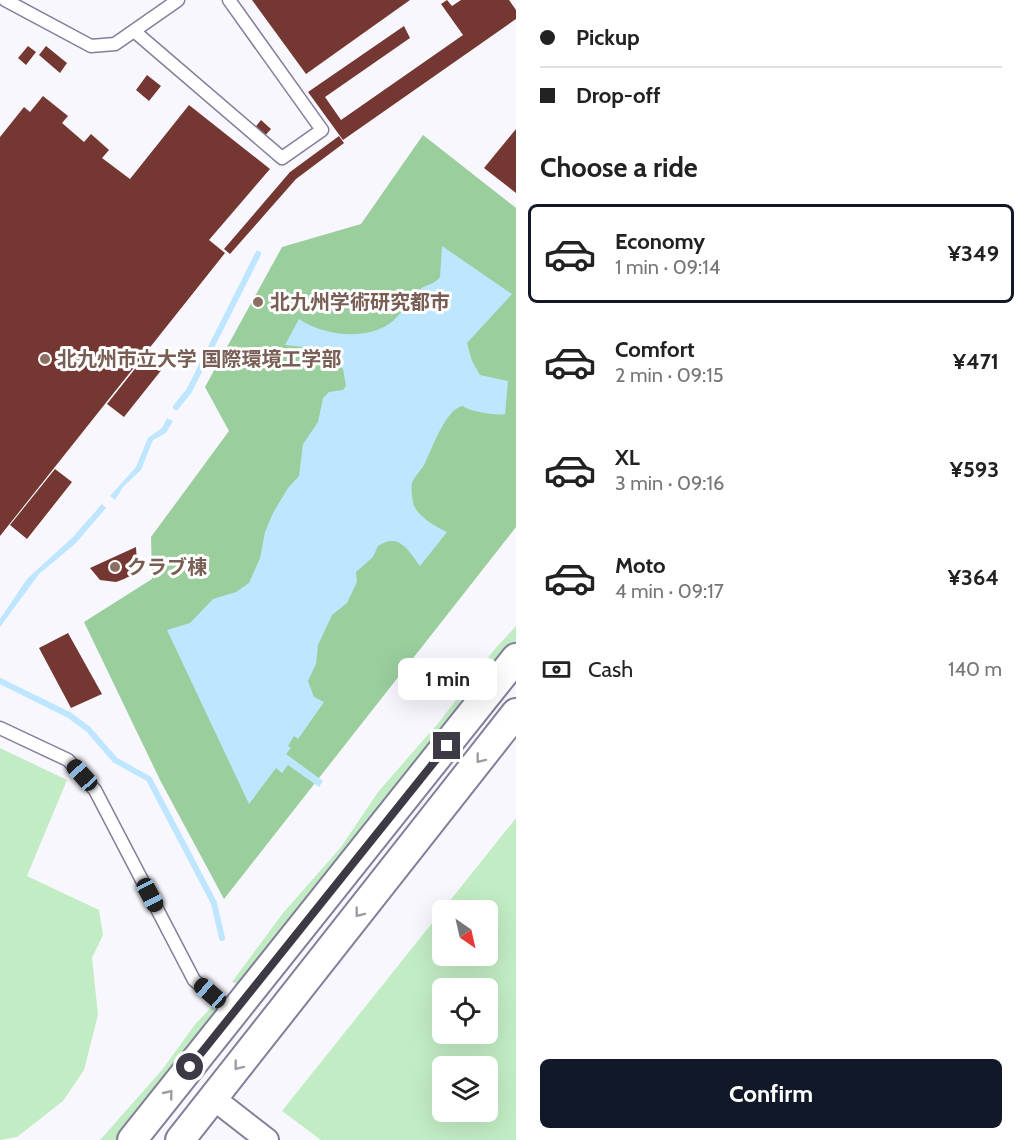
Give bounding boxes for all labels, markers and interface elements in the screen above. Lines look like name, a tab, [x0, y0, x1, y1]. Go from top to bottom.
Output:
text: Pickup	[576, 24, 640, 51]
text: Drop-off	[576, 82, 660, 109]
text: Choose a ride	[540, 151, 698, 184]
icon: car	[543, 227, 597, 281]
text: Economy	[615, 228, 705, 255]
text: ¥349	[948, 240, 999, 267]
text: 1 min · 09:14	[615, 255, 720, 279]
place label: 北九州学術研究都市	[270, 290, 450, 314]
marker: 北九州学術研究都市	[251, 295, 265, 309]
icon: car	[543, 335, 597, 389]
text: Comfort	[615, 336, 694, 363]
place label: 北九州市立大学 国際環境工学部	[57, 347, 342, 371]
text: ¥471	[953, 348, 999, 375]
marker: 北九州市立大学 国際環境工学部	[38, 352, 52, 366]
text: 2 min · 09:15	[615, 363, 724, 387]
icon: car	[543, 443, 597, 497]
text: XL	[615, 444, 640, 471]
text: ¥593	[950, 456, 999, 483]
text: 3 min · 09:16	[615, 471, 724, 495]
icon: car	[543, 551, 597, 605]
text: Moto	[615, 552, 666, 579]
place label: クラブ棟	[127, 555, 207, 579]
marker: クラブ棟	[108, 560, 122, 574]
text: ¥364	[948, 564, 999, 591]
text: 4 min · 09:17	[615, 579, 724, 603]
icon: cash	[540, 653, 573, 686]
text: Cash	[588, 656, 633, 683]
text: 140 m	[948, 657, 1002, 681]
callout: 1 min	[398, 659, 496, 701]
text: 1 min	[425, 667, 470, 691]
route end	[433, 732, 460, 759]
one-way arrow	[476, 753, 487, 764]
car	[63, 756, 101, 794]
car	[134, 875, 166, 915]
north arrow	[432, 900, 498, 966]
map controls	[432, 900, 498, 1122]
one-way arrow	[356, 906, 367, 917]
car	[191, 974, 229, 1012]
button: locate	[432, 978, 498, 1044]
route start	[176, 1053, 203, 1080]
button: layers	[432, 1056, 498, 1122]
one-way arrow	[235, 1059, 246, 1070]
button: Confirm	[540, 1059, 1002, 1128]
one-way arrow	[161, 1090, 172, 1101]

